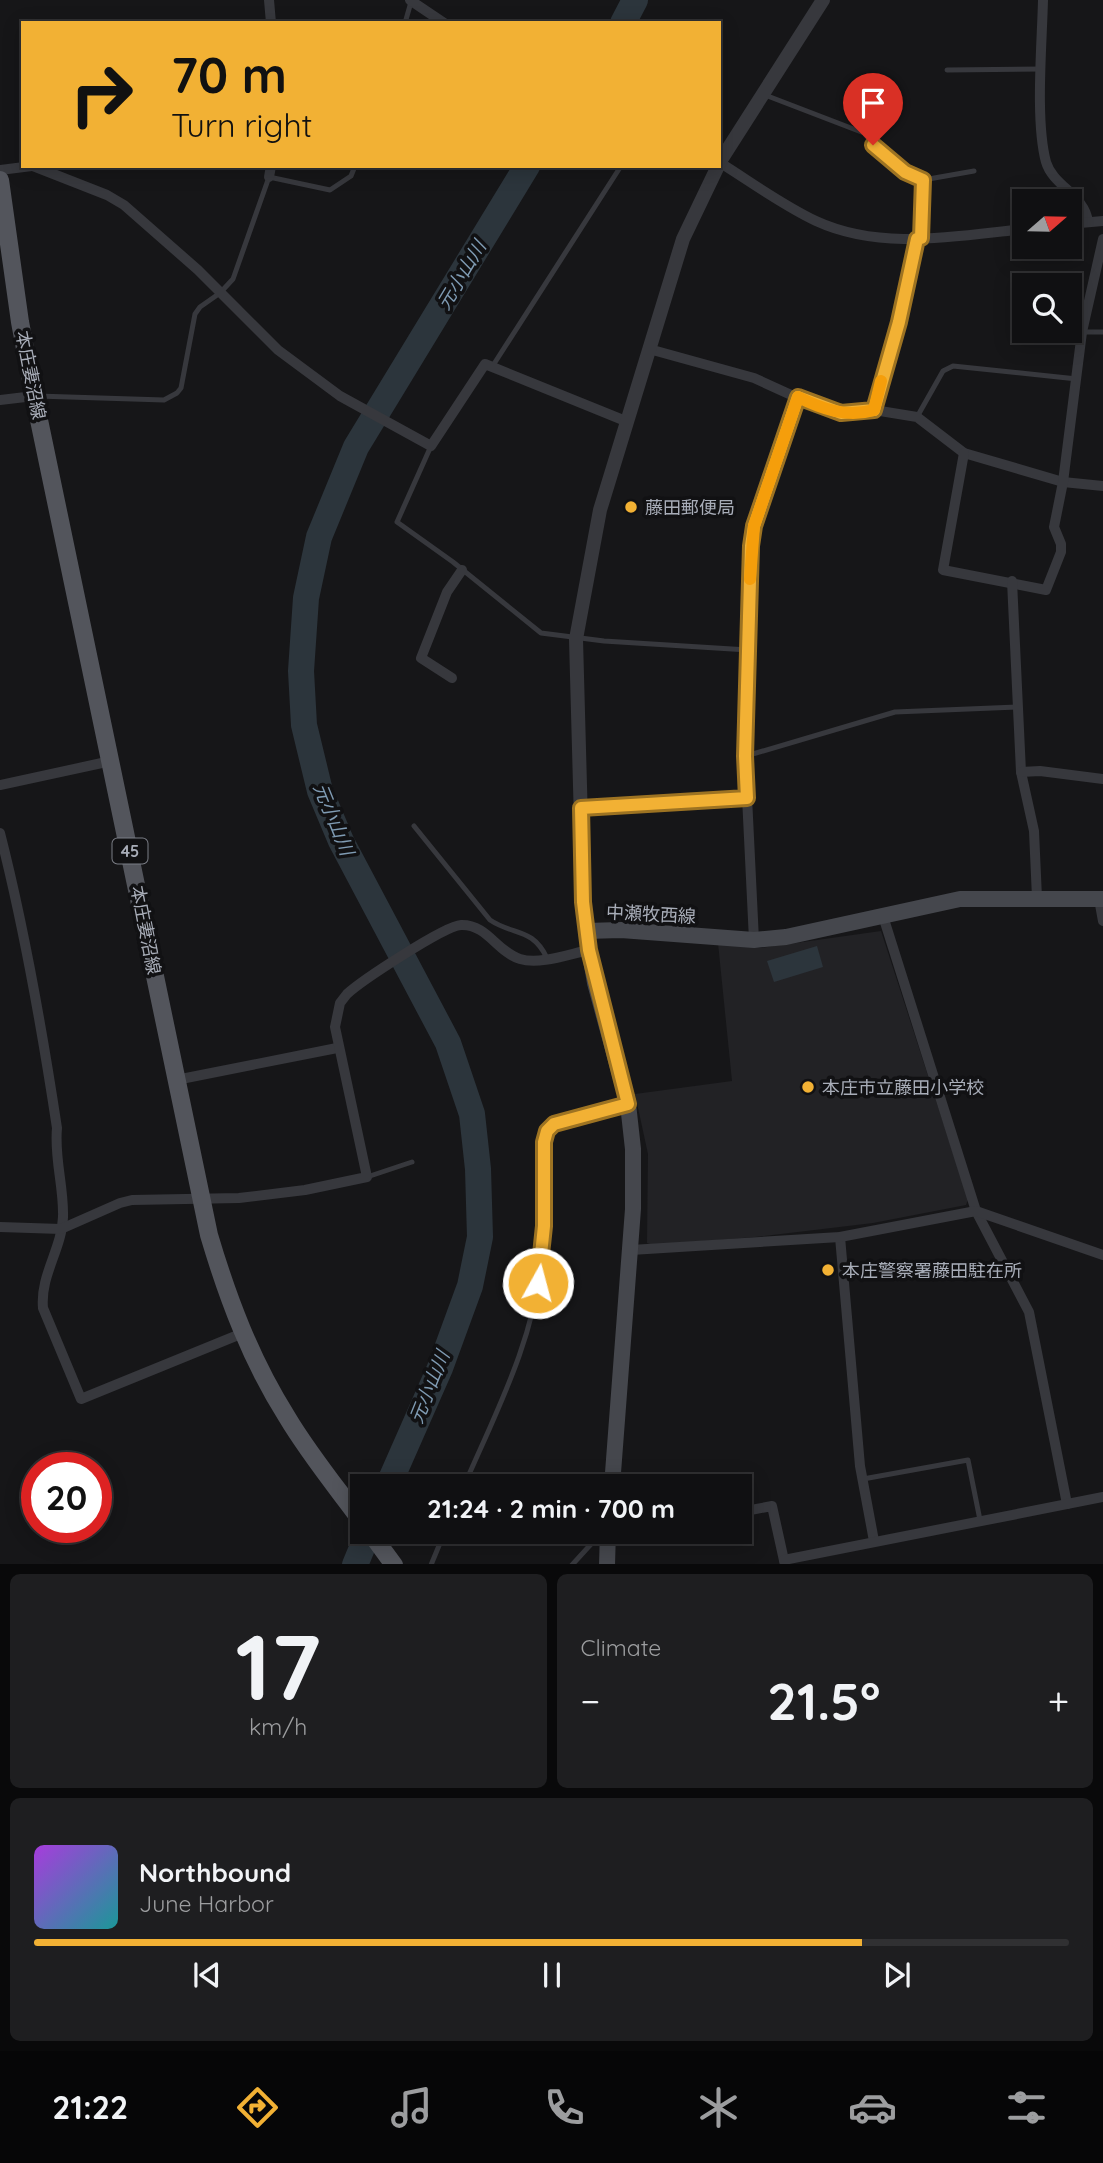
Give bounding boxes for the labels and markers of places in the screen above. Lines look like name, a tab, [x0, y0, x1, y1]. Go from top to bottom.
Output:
pin	[843, 73, 903, 145]
place label: 藤田郵便局	[645, 496, 735, 519]
marker: 藤田郵便局	[623, 499, 639, 515]
place label: 本庄市立藤田小学校	[822, 1076, 984, 1099]
marker: 本庄市立藤田小学校	[800, 1079, 816, 1095]
place label: 本庄警察署藤田駐在所	[842, 1259, 1022, 1282]
marker: 本庄警察署藤田駐在所	[820, 1262, 836, 1278]

